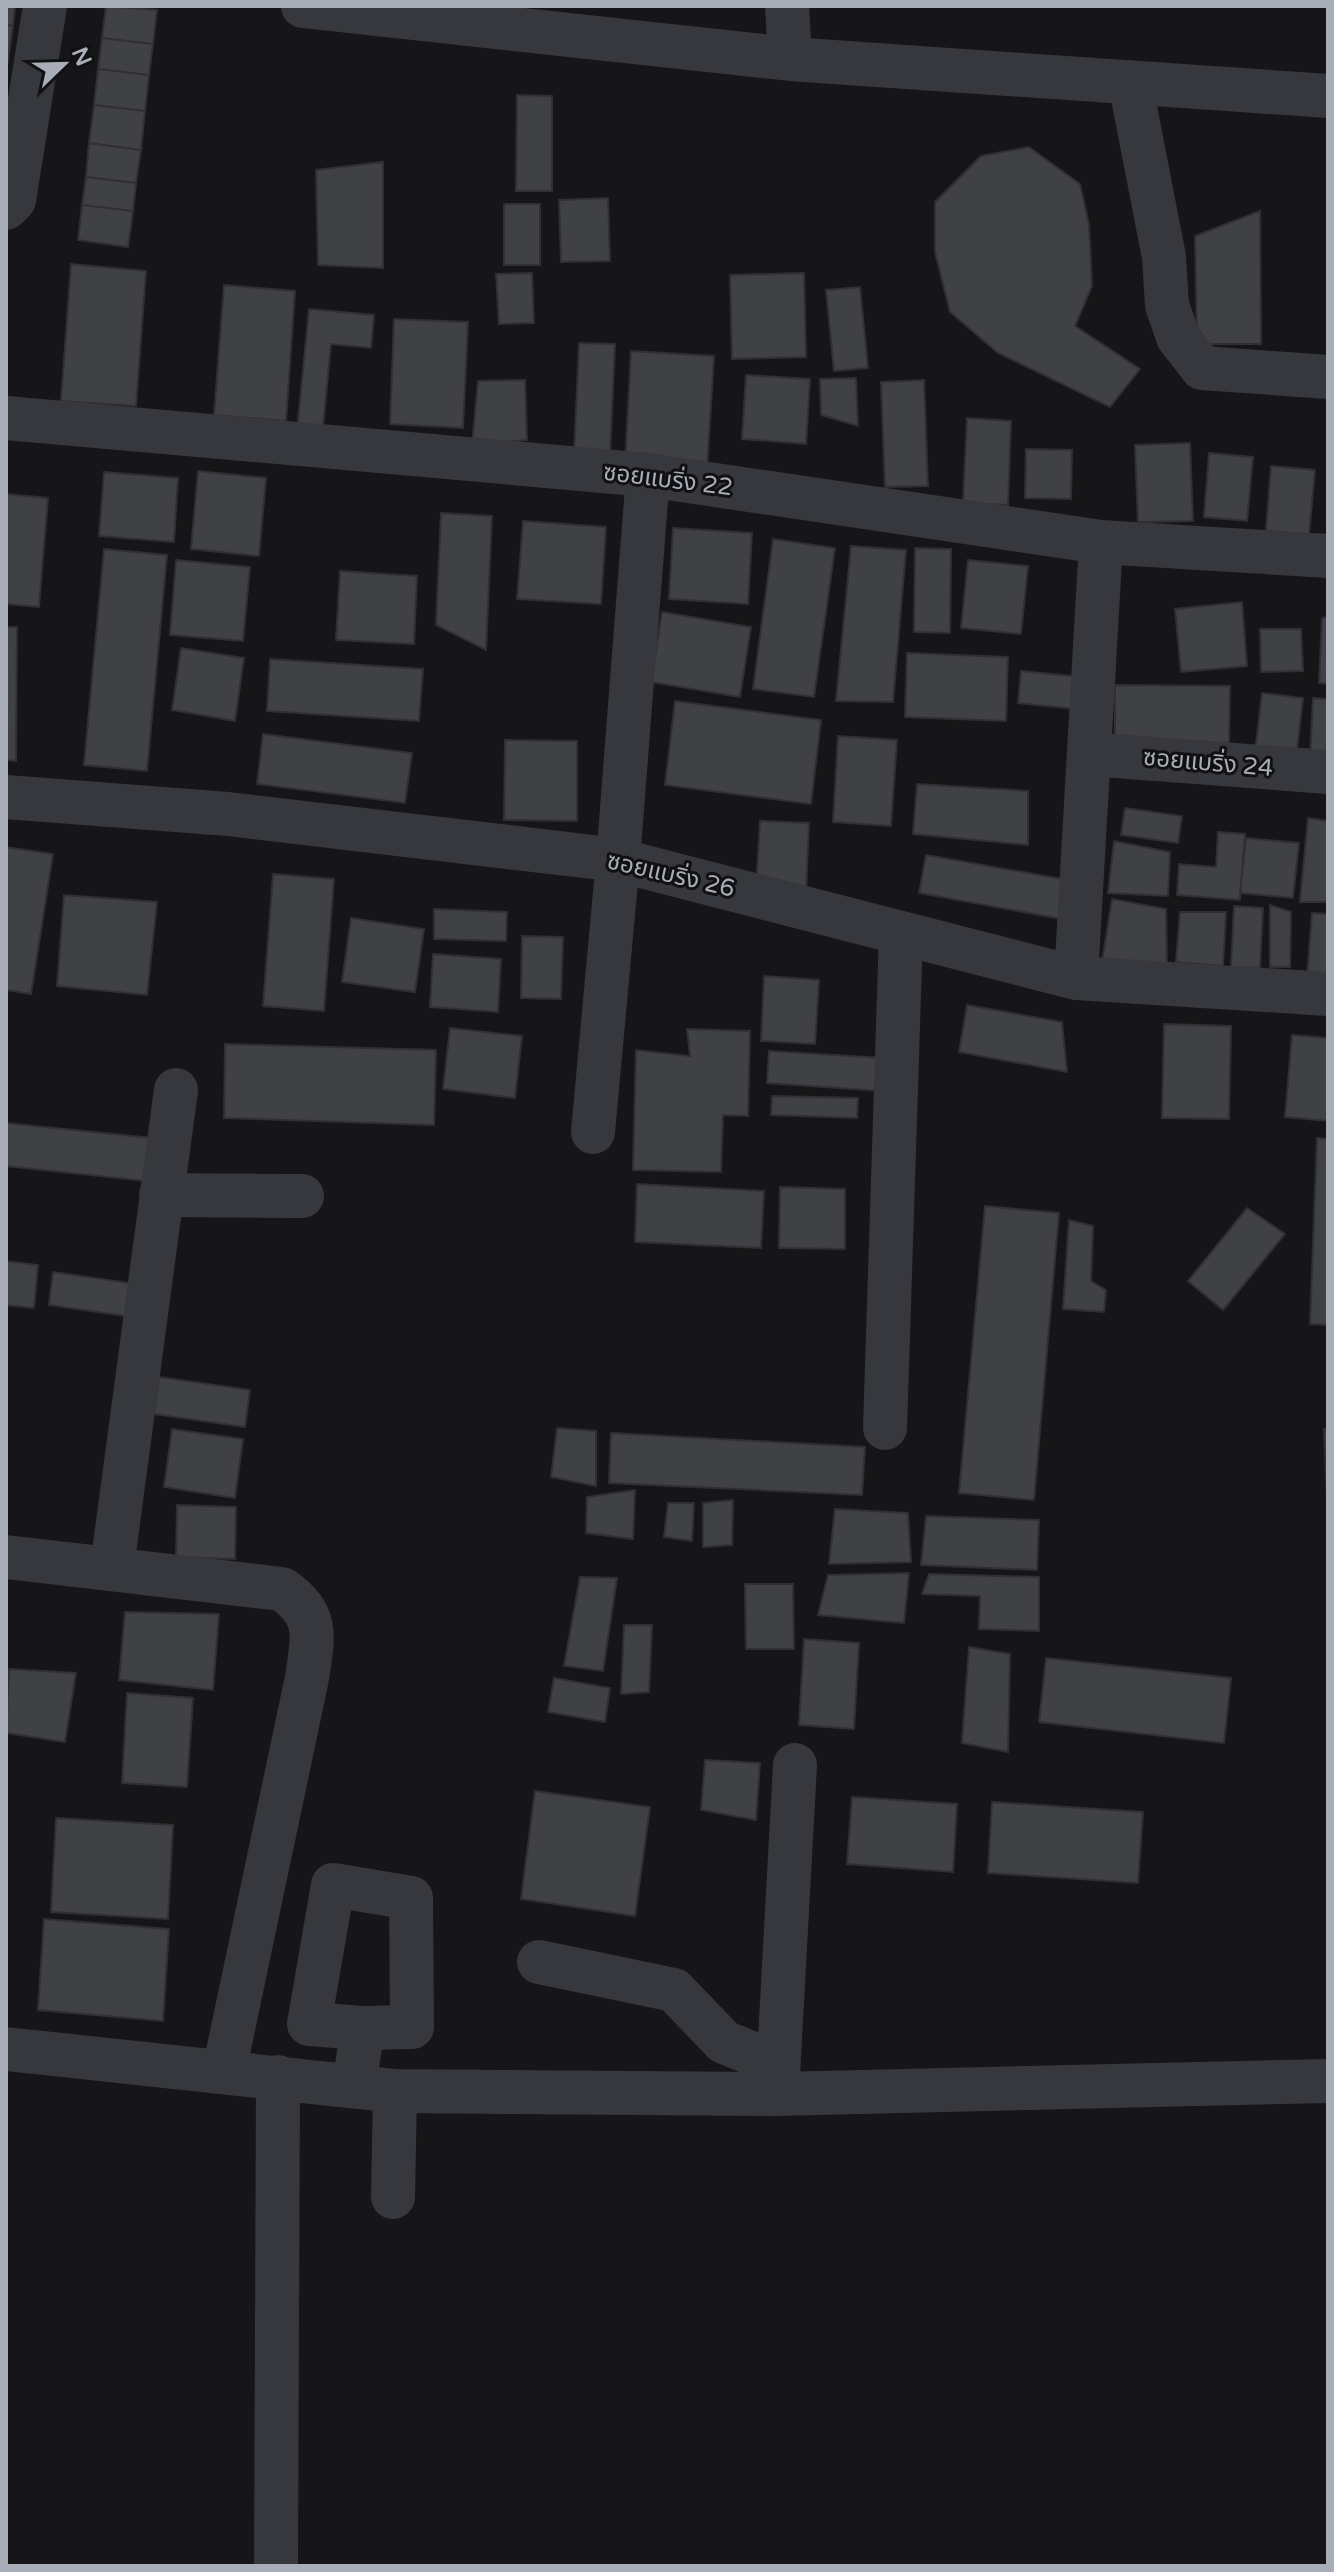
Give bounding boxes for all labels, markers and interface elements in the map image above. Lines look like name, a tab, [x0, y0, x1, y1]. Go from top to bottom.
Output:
north arrow	[24, 24, 104, 104]
text: N	[66, 43, 97, 70]
street label: ซอยแบริ่ง 22	[602, 456, 735, 502]
street label: ซอยแบริ่ง 24	[1142, 741, 1274, 783]
street label: ซอยแบริ่ง 26	[604, 845, 738, 904]

